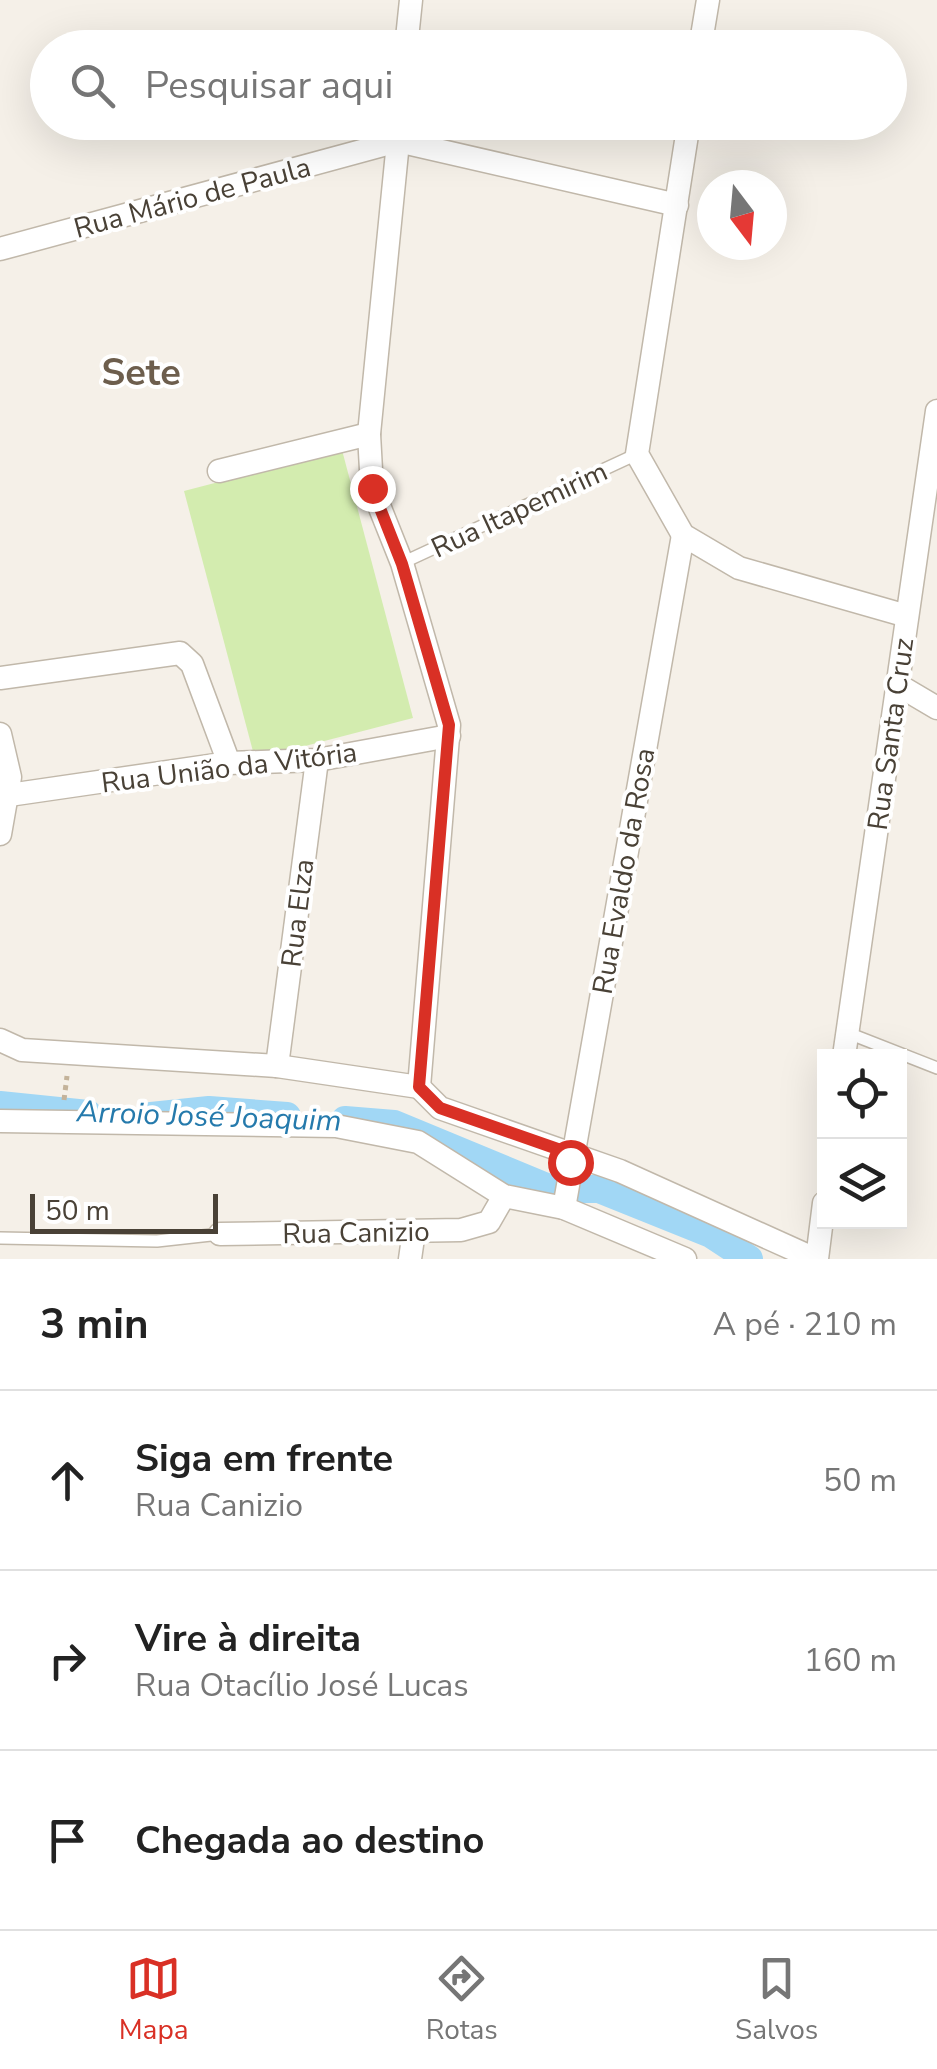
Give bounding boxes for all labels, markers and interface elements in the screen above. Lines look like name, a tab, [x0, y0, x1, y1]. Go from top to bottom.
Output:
search box	[30, 30, 907, 140]
icon: search	[65, 58, 120, 113]
text: Pesquisar aqui	[145, 60, 393, 111]
street label: Rua Mário de Paula	[70, 148, 315, 248]
north arrow	[697, 170, 787, 260]
district label: Sete	[101, 347, 181, 398]
street label: Rua Itapemirim	[425, 452, 614, 567]
route end	[350, 466, 396, 512]
street label: Rua Santa Cruz	[859, 635, 923, 833]
street label: Rua União da Vitória	[99, 733, 359, 803]
street label: Rua Evaldo da Rosa	[584, 745, 664, 997]
street label: Rua Elza	[273, 857, 323, 969]
map controls	[817, 1049, 907, 1229]
button: locate	[817, 1049, 907, 1139]
water label: Arroio José Joaquim	[75, 1091, 342, 1142]
button: layers	[817, 1139, 907, 1229]
route start	[548, 1140, 594, 1186]
scale bar	[30, 1189, 218, 1234]
text: 50 m	[45, 1192, 110, 1230]
street label: Rua Canizio	[282, 1213, 430, 1253]
text: 3 min	[40, 1296, 149, 1353]
text: A pé · 210 m	[713, 1303, 897, 1346]
text: Siga em frente	[135, 1433, 393, 1484]
icon: ahead	[40, 1453, 95, 1508]
text: 50 m	[823, 1459, 897, 1502]
text: Rua Canizio	[135, 1484, 303, 1527]
text: Vire à direita	[135, 1613, 361, 1664]
icon: right	[40, 1633, 95, 1688]
text: 160 m	[804, 1639, 897, 1682]
text: Rua Otacílio José Lucas	[135, 1664, 469, 1707]
icon: arrive	[40, 1813, 95, 1868]
text: Chegada ao destino	[135, 1815, 484, 1866]
tab: Mapa	[119, 1951, 189, 2049]
tab: Rotas	[426, 1951, 498, 2049]
tab: Salvos	[735, 1951, 818, 2049]

